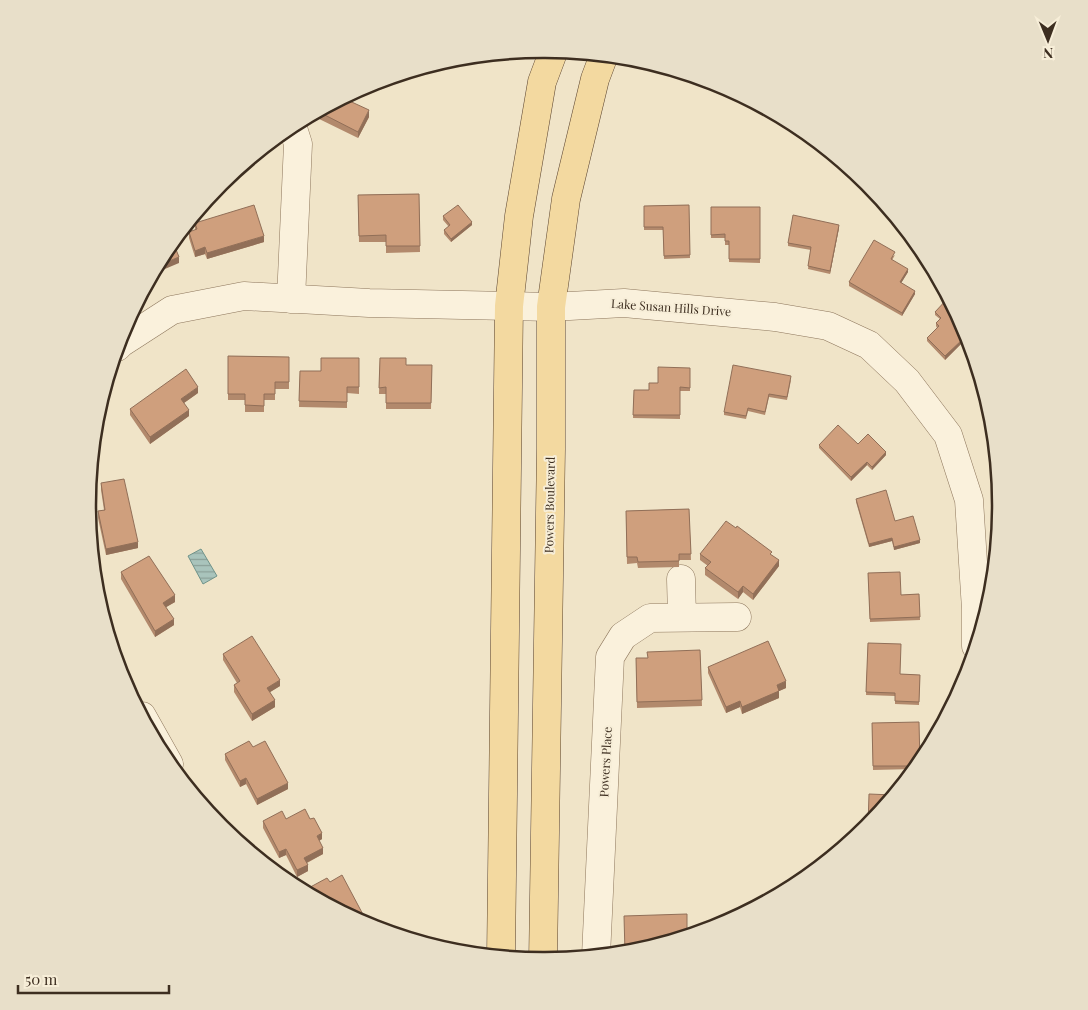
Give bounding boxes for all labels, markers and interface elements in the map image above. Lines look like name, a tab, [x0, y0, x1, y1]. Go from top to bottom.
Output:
north arrow	[1023, 15, 1073, 65]
text: N	[1043, 44, 1053, 63]
street label: Lake Susan Hills Drive	[610, 295, 732, 319]
street label: Powers Boulevard	[540, 457, 558, 553]
street label: Powers Place	[595, 726, 615, 798]
scale bar	[18, 962, 169, 994]
text: 50 m	[25, 969, 58, 989]

